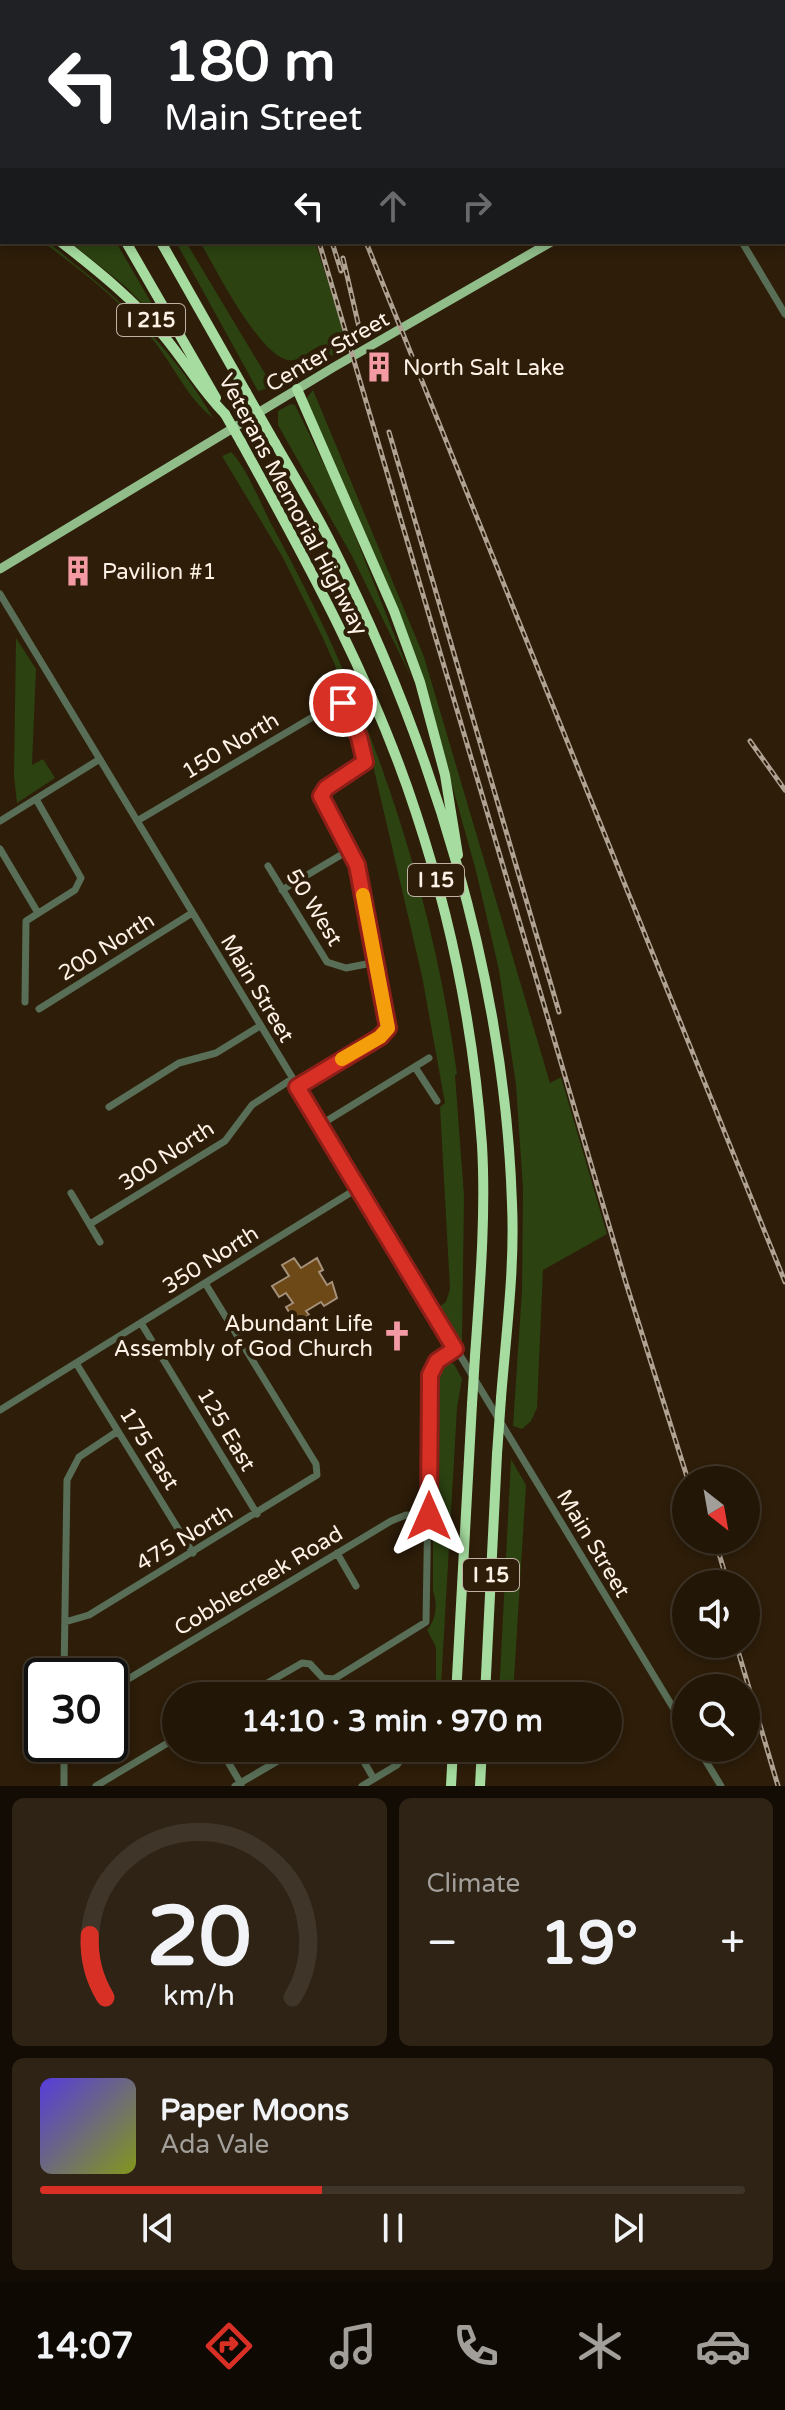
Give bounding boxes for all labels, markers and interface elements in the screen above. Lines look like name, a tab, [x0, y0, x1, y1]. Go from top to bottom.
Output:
text: 180 m	[164, 29, 335, 96]
icon: left	[32, 32, 136, 136]
text: Main Street	[164, 97, 362, 140]
icon: left	[287, 184, 331, 228]
icon: ahead	[371, 184, 415, 228]
icon: right	[455, 184, 499, 228]
road number: I 215	[117, 304, 185, 336]
street label: Center Street	[261, 306, 394, 398]
building icon: North Salt Lake	[362, 350, 396, 384]
place label: North Salt Lake	[403, 355, 564, 381]
street label: Veterans Memorial Highway	[213, 369, 373, 640]
building icon: Pavilion #1	[61, 554, 95, 588]
place label: Pavilion #1	[102, 559, 216, 585]
pin	[309, 669, 377, 737]
icon: arrive	[321, 681, 365, 725]
street label: 150 North	[177, 707, 284, 785]
street label: 50 West	[280, 864, 348, 951]
road number: I 15	[408, 864, 464, 896]
street label: 200 North	[54, 907, 159, 987]
street label: Main Street	[215, 930, 299, 1047]
street label: 300 North	[114, 1115, 219, 1196]
street label: 350 North	[158, 1220, 263, 1300]
place label: Abundant Life Assembly of God Church	[114, 1311, 373, 1362]
church icon: Abundant Life Assembly of God Church	[380, 1319, 414, 1353]
street label: 125 East	[191, 1383, 261, 1476]
street label: 175 East	[114, 1403, 185, 1495]
north arrow	[672, 1466, 760, 1554]
map controls	[672, 1466, 760, 1762]
position arrow	[387, 1474, 471, 1558]
street label: Main Street	[551, 1485, 635, 1602]
street label: 475 North	[131, 1499, 238, 1577]
street label: Cobblecreek Road	[170, 1520, 347, 1641]
road number: I 15	[463, 1559, 519, 1591]
button: sound	[672, 1570, 760, 1658]
speed limit sign: 30	[24, 1658, 128, 1762]
button: search	[672, 1674, 760, 1762]
text: 14:10 · 3 min · 970 m	[241, 1703, 543, 1740]
text: Climate	[427, 1868, 520, 1899]
text: 20	[147, 1888, 251, 1988]
text: 19°	[540, 1908, 638, 1980]
text: −	[427, 1917, 458, 1970]
text: +	[720, 1917, 745, 1970]
text: km/h	[163, 1979, 235, 2013]
text: Paper Moons	[160, 2092, 349, 2129]
text: Ada Vale	[160, 2129, 269, 2160]
icon: previous	[136, 2206, 180, 2250]
icon: pause	[371, 2206, 415, 2250]
icon: next	[606, 2206, 650, 2250]
icon: directions	[201, 2318, 257, 2374]
icon: music	[325, 2318, 381, 2374]
icon: phone	[448, 2318, 504, 2374]
icon: climate	[572, 2318, 628, 2374]
icon: car	[695, 2318, 751, 2374]
text: 14:07	[34, 2325, 134, 2368]

